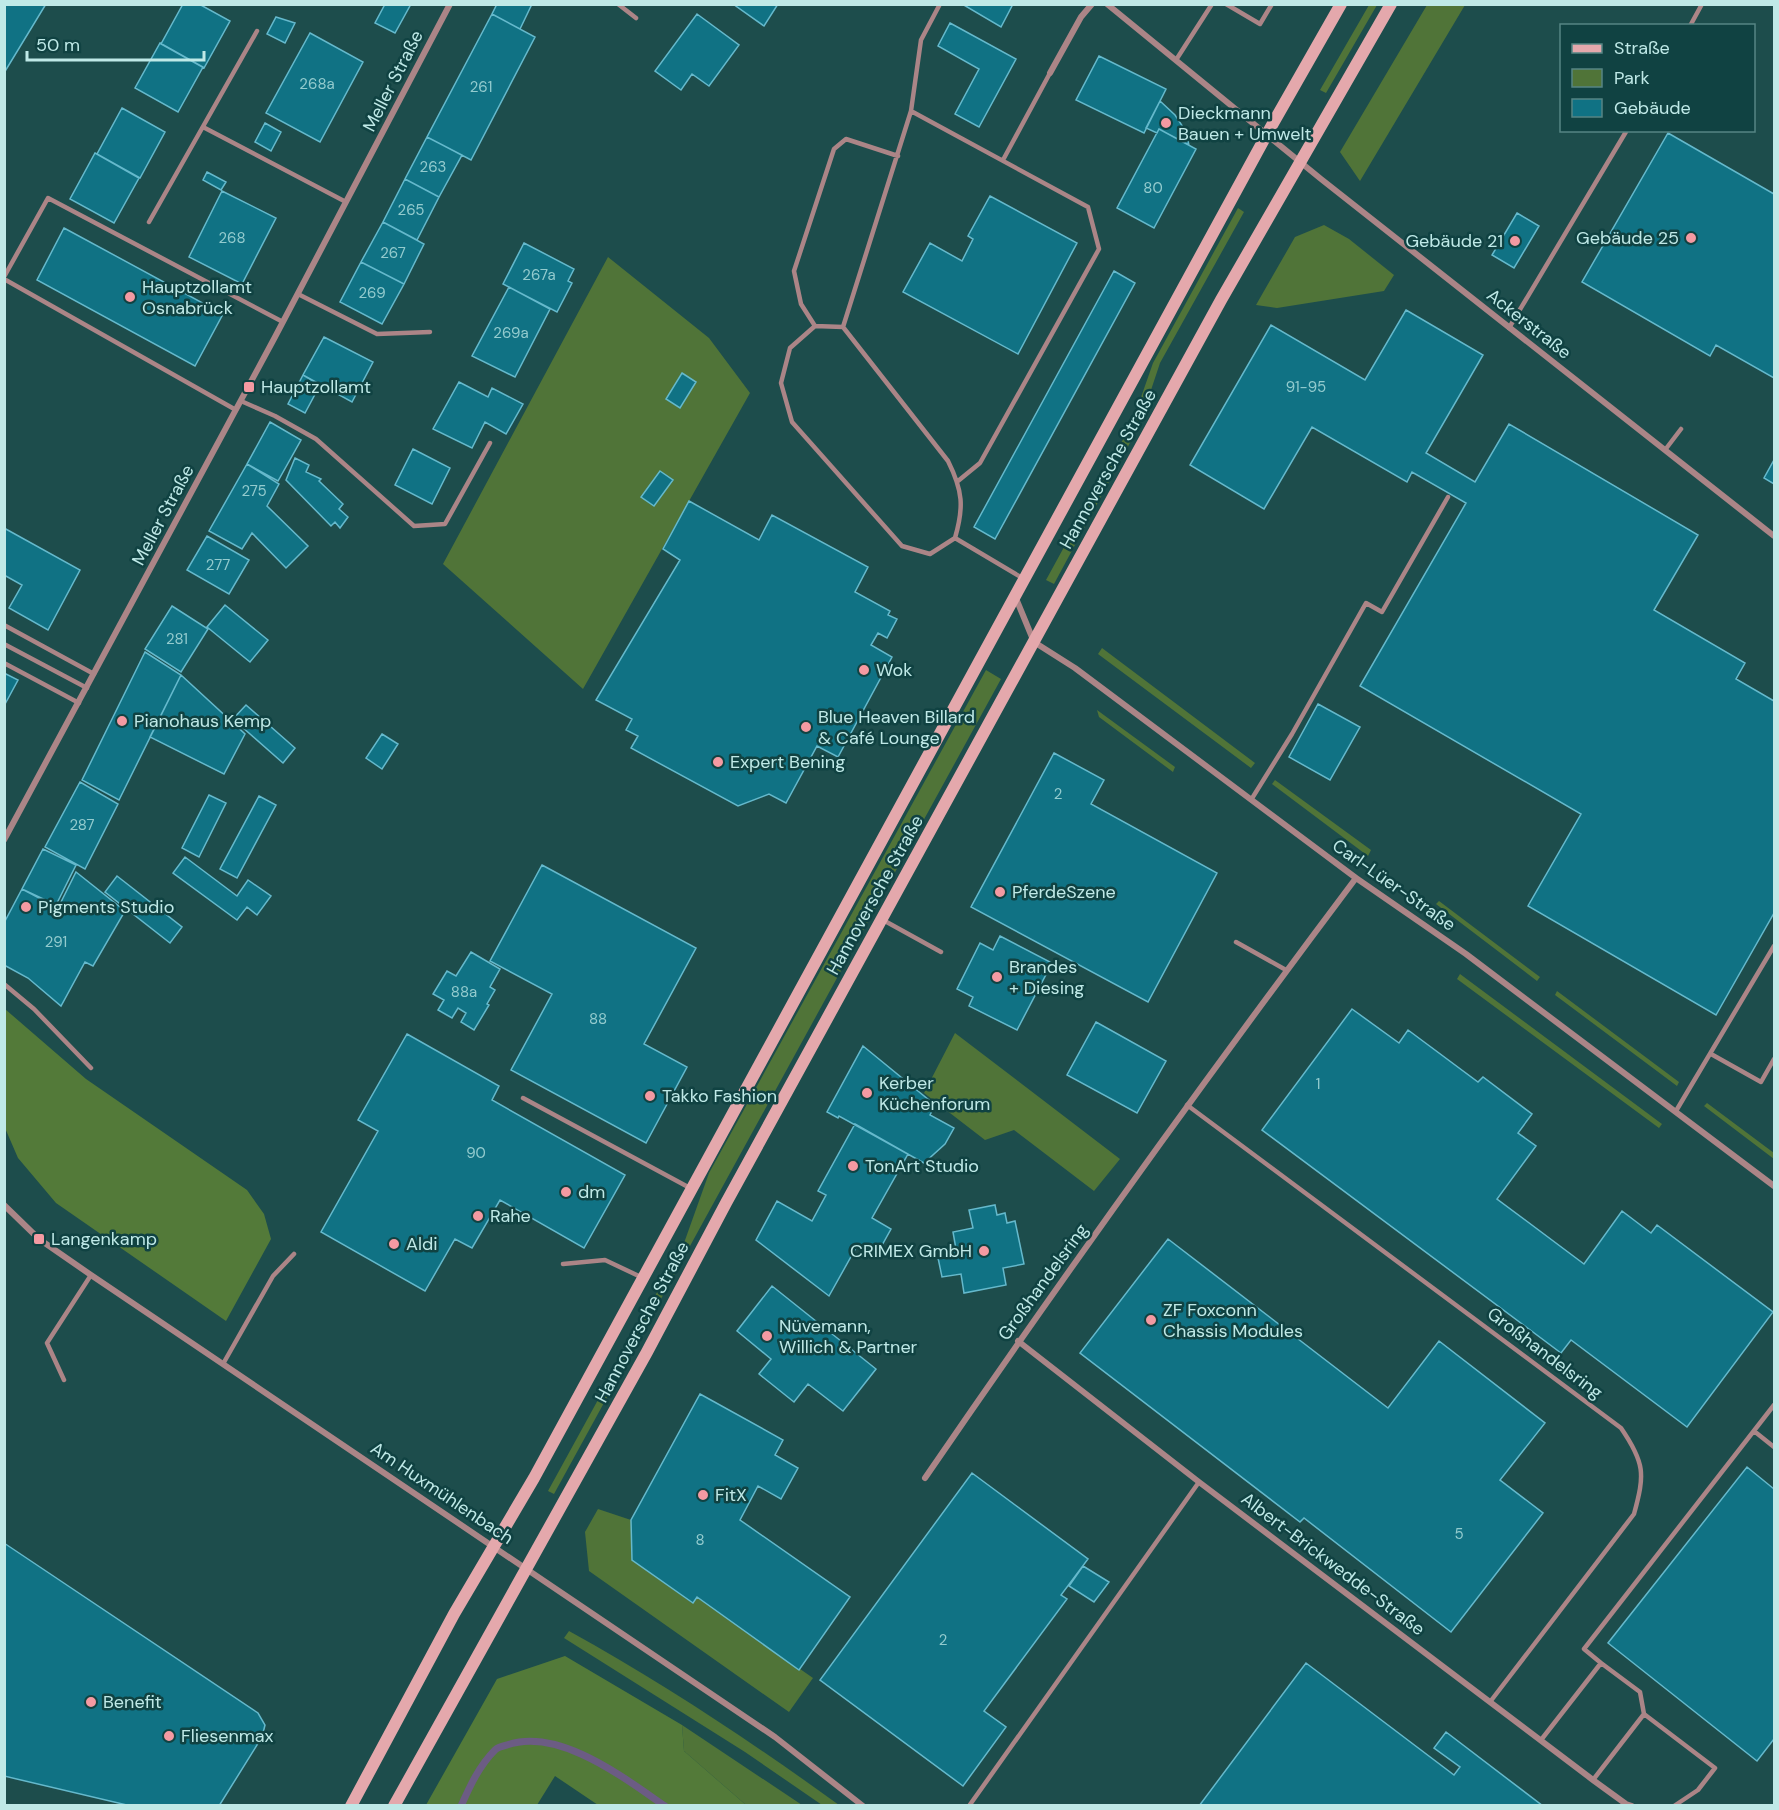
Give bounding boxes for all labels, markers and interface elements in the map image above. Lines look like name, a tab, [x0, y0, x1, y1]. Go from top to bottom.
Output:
scale bar	[27, 24, 204, 62]
legend	[1560, 24, 1755, 132]
street label: Meller Straße	[357, 26, 429, 136]
text: 50 m	[36, 33, 80, 57]
text: Straße	[1614, 36, 1670, 60]
text: Park	[1614, 66, 1650, 90]
house number: 268a	[299, 74, 335, 94]
house number: 261	[470, 77, 492, 97]
text: Gebäude	[1614, 96, 1691, 120]
place label: Dieckmann Bauen + Umwelt	[1178, 101, 1312, 146]
marker: Dieckmann Bauen + Umwelt	[1159, 116, 1173, 130]
house number: 263	[420, 157, 446, 177]
house number: 80	[1143, 178, 1163, 198]
house number: 265	[398, 200, 424, 220]
place label: Gebäude 25	[1576, 226, 1679, 250]
house number: 268	[218, 228, 246, 248]
place label: Gebäude 21	[1405, 229, 1503, 253]
marker: Gebäude 25	[1684, 231, 1698, 245]
marker: Gebäude 21	[1508, 234, 1522, 248]
house number: 267	[380, 243, 406, 263]
house number: 267a	[522, 265, 556, 285]
place label: Hauptzollamt Osnabrück	[142, 275, 252, 320]
house number: 269	[358, 283, 386, 303]
street label: Ackerstraße	[1482, 283, 1576, 365]
marker: Hauptzollamt Osnabrück	[123, 290, 137, 304]
house number: 269a	[493, 323, 529, 343]
place label: Hauptzollamt	[261, 375, 371, 399]
house number: 91-95	[1286, 377, 1326, 397]
marker: Hauptzollamt	[242, 380, 256, 394]
street label: Hannoversche Straße	[1054, 385, 1162, 553]
street label: Meller Straße	[126, 460, 200, 570]
house number: 275	[241, 481, 267, 501]
house number: 277	[206, 555, 230, 575]
house number: 281	[166, 629, 188, 649]
place label: Wok	[876, 658, 912, 682]
marker: Wok	[857, 663, 871, 677]
place label: Blue Heaven Billard & Café Lounge	[818, 705, 975, 750]
place label: Pianohaus Kemp	[134, 709, 271, 733]
marker: Pianohaus Kemp	[115, 714, 129, 728]
marker: Blue Heaven Billard & Café Lounge	[799, 720, 813, 734]
place label: Expert Bening	[730, 750, 845, 774]
marker: Expert Bening	[711, 755, 725, 769]
house number: 2	[1054, 784, 1062, 804]
street label: Hannoversche Straße	[821, 811, 929, 979]
house number: 287	[69, 815, 95, 835]
street label: Carl-Lüer-Straße	[1328, 833, 1460, 937]
place label: PferdeSzene	[1012, 880, 1116, 904]
marker: PferdeSzene	[993, 885, 1007, 899]
place label: Pigments Studio	[38, 895, 174, 919]
marker: Pigments Studio	[19, 900, 33, 914]
house number: 291	[45, 932, 67, 952]
place label: Brandes + Diesing	[1009, 955, 1084, 1000]
marker: Brandes + Diesing	[990, 970, 1004, 984]
house number: 88a	[451, 982, 477, 1002]
house number: 88	[589, 1009, 607, 1029]
place label: Kerber Küchenforum	[879, 1071, 990, 1116]
house number: 1	[1316, 1074, 1320, 1094]
place label: Takko Fashion	[662, 1084, 777, 1108]
marker: Kerber Küchenforum	[860, 1086, 874, 1100]
marker: Takko Fashion	[643, 1089, 657, 1103]
house number: 90	[466, 1143, 486, 1163]
place label: TonArt Studio	[865, 1154, 979, 1178]
marker: TonArt Studio	[846, 1159, 860, 1173]
place label: dm	[578, 1180, 605, 1204]
marker: dm	[559, 1185, 573, 1199]
place label: Rahe	[490, 1204, 531, 1228]
marker: Rahe	[471, 1209, 485, 1223]
street label: Großhandelsring	[992, 1219, 1094, 1345]
place label: Langenkamp	[51, 1227, 157, 1251]
marker: Langenkamp	[32, 1232, 46, 1246]
place label: Aldi	[406, 1232, 438, 1256]
marker: Aldi	[387, 1237, 401, 1251]
street label: Hannoversche Straße	[589, 1237, 695, 1407]
place label: CRIMEX GmbH	[850, 1239, 972, 1263]
marker: CRIMEX GmbH	[977, 1244, 991, 1258]
place label: ZF Foxconn Chassis Modules	[1163, 1298, 1303, 1343]
street label: Großhandelsring	[1482, 1302, 1608, 1404]
marker: ZF Foxconn Chassis Modules	[1144, 1313, 1158, 1327]
place label: Nüvemann, Willich & Partner	[779, 1314, 918, 1359]
marker: Nüvemann, Willich & Partner	[760, 1329, 774, 1343]
street label: Am Huxmühlenbach	[366, 1436, 518, 1550]
place label: FitX	[715, 1483, 747, 1507]
street label: Albert-Brickwedde-Straße	[1236, 1487, 1430, 1641]
marker: FitX	[696, 1488, 710, 1502]
house number: 5	[1454, 1524, 1464, 1544]
house number: 8	[695, 1530, 705, 1550]
house number: 2	[939, 1630, 947, 1650]
place label: Benefit	[103, 1690, 162, 1714]
marker: Benefit	[84, 1695, 98, 1709]
place label: Fliesenmax	[181, 1724, 274, 1748]
marker: Fliesenmax	[162, 1729, 176, 1743]

